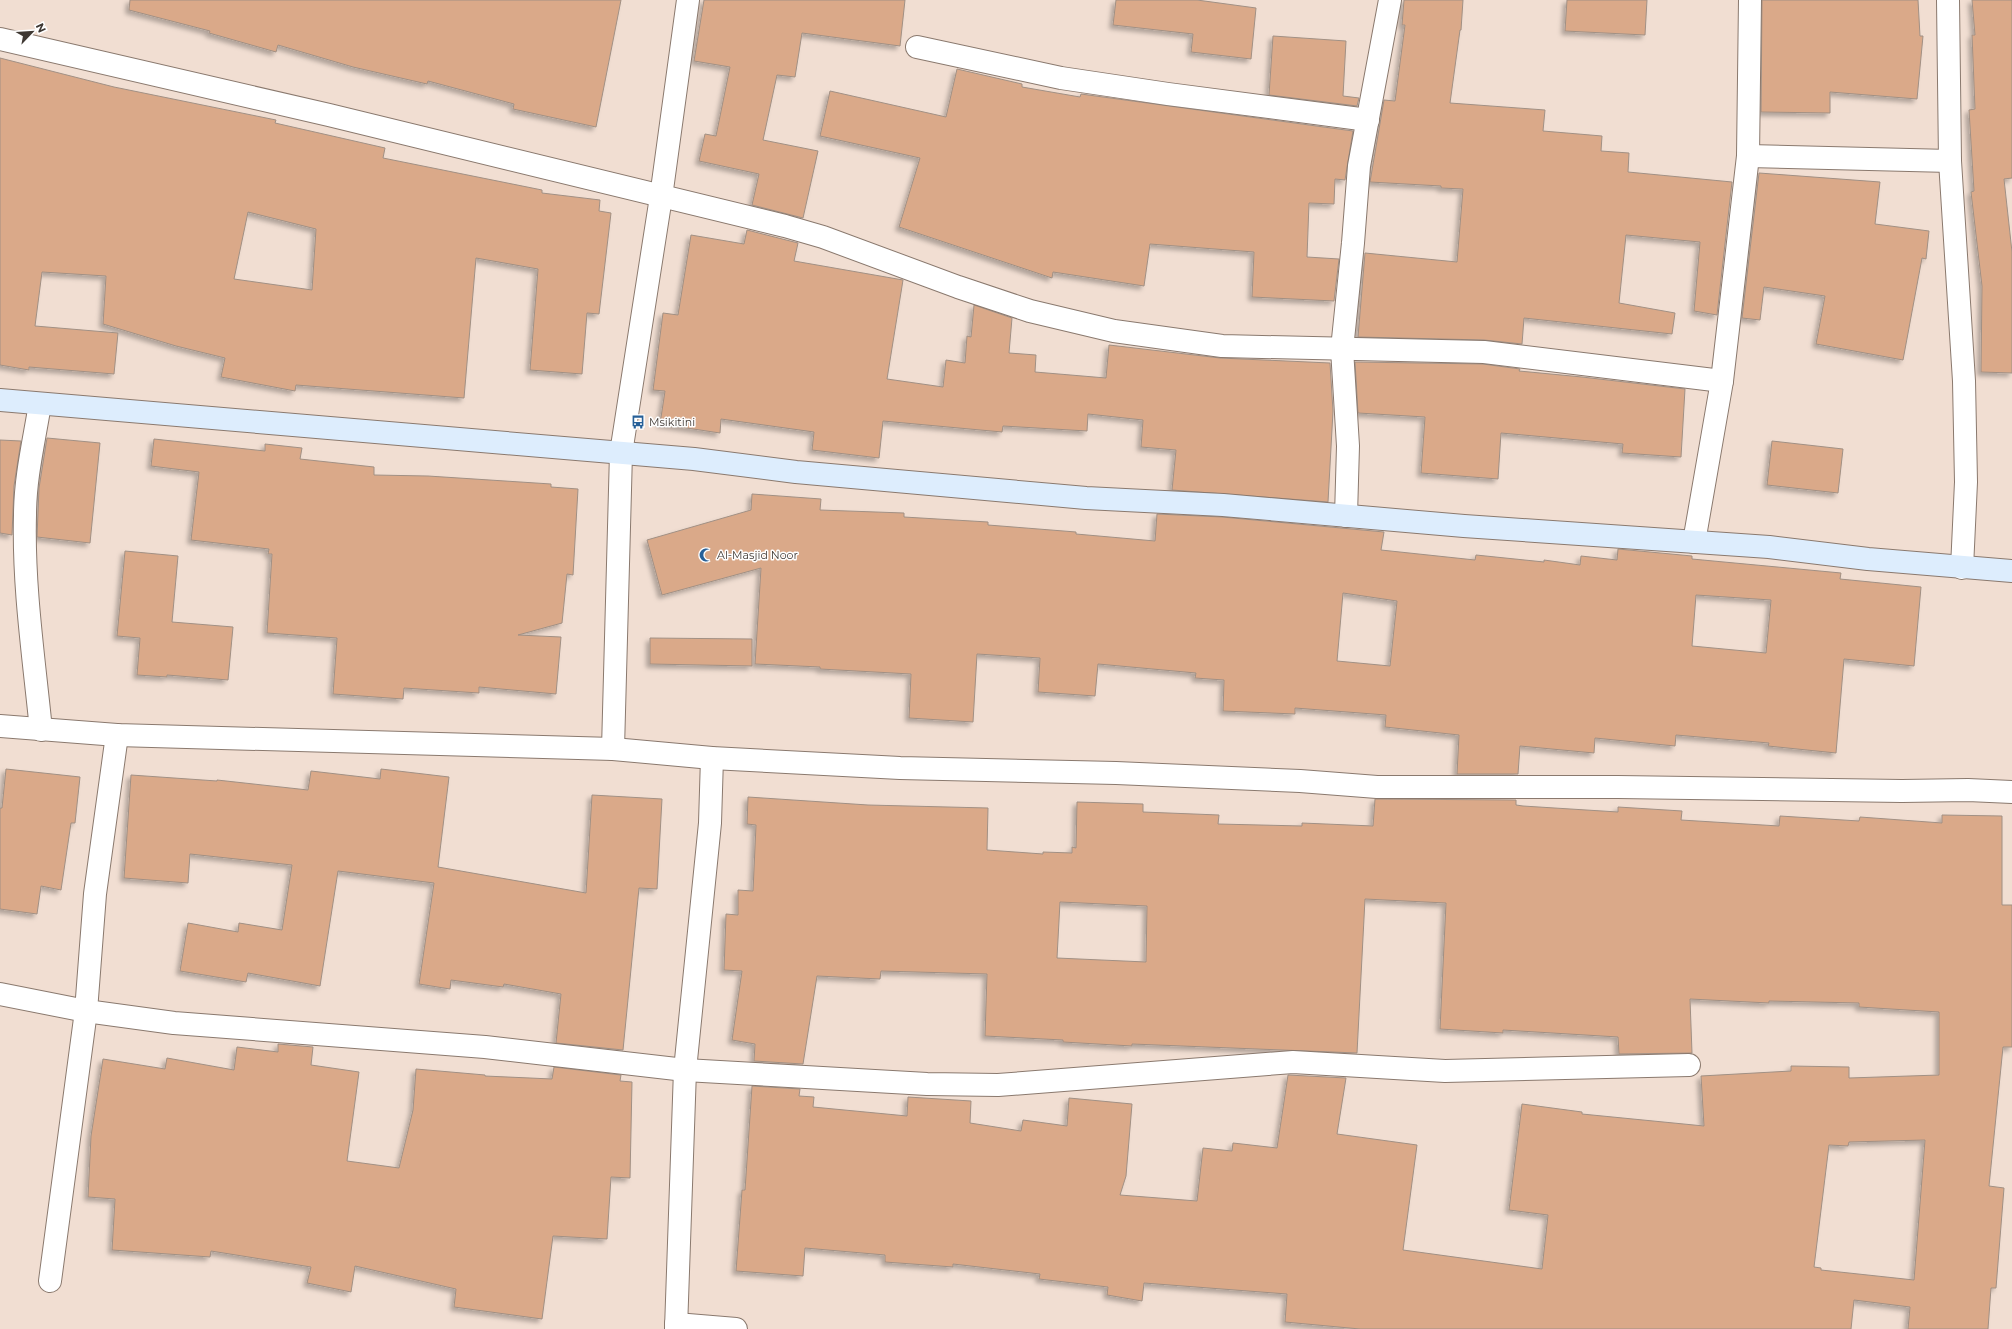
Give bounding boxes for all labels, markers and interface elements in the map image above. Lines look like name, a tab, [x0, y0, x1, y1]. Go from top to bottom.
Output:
north arrow	[12, 12, 52, 52]
text: N	[33, 21, 49, 35]
bus stop icon: Msikitini	[630, 414, 646, 430]
place label: Msikitini	[649, 415, 695, 429]
mosque icon: Al-Masjid Noor	[698, 547, 714, 563]
place label: Al-Masjid Noor	[717, 548, 798, 562]

